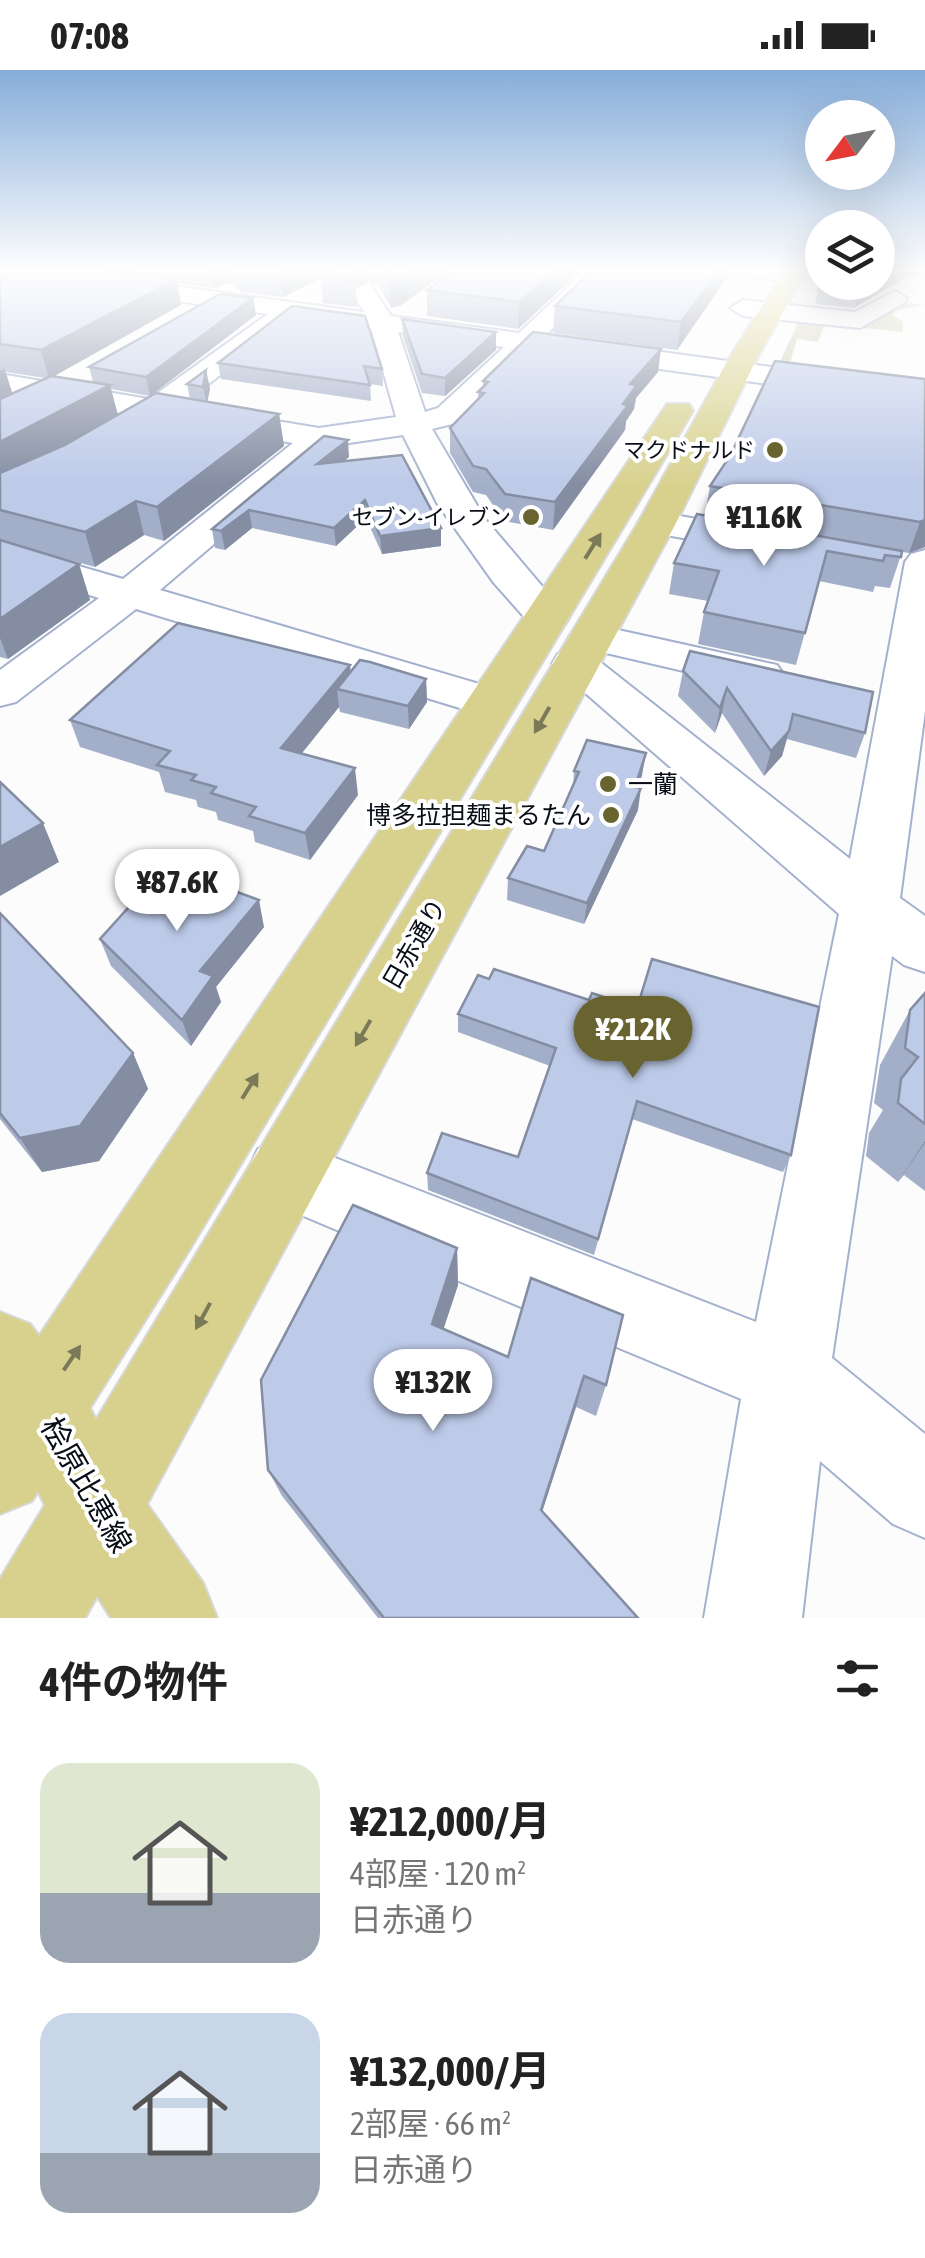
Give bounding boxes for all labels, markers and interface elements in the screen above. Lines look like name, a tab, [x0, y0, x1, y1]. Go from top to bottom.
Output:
text: 07:08	[50, 14, 129, 57]
north arrow	[805, 100, 895, 190]
map controls	[805, 100, 895, 300]
button: layers	[805, 210, 895, 300]
place label: マクドナルド	[623, 437, 755, 463]
marker: マクドナルド	[764, 439, 786, 461]
pin: ¥116K	[694, 484, 834, 569]
text: ¥116K	[726, 498, 802, 535]
place label: セブン-イレブン	[351, 504, 511, 530]
marker: セブン-イレブン	[520, 506, 542, 528]
one-way arrow	[584, 532, 602, 559]
one-way arrow	[534, 706, 551, 734]
place label: 一蘭	[628, 770, 678, 798]
marker: 一蘭	[597, 773, 619, 795]
place label: 博多拉担麺まるたん	[366, 801, 591, 829]
marker: 博多拉担麺まるたん	[600, 804, 622, 826]
pin: ¥87.6K	[96, 849, 258, 934]
text: ¥87.6K	[137, 863, 217, 900]
street label: 日赤通り	[377, 894, 451, 994]
pin: ¥212K	[563, 996, 703, 1081]
text: ¥212K	[595, 1010, 671, 1047]
one-way arrow	[355, 1019, 373, 1047]
one-way arrow	[241, 1072, 258, 1100]
one-way arrow	[195, 1301, 212, 1330]
one-way arrow	[63, 1344, 81, 1372]
pin: ¥132K	[363, 1349, 503, 1434]
text: ¥132K	[395, 1363, 471, 1400]
street label: 桧原比恵線	[35, 1411, 139, 1558]
icon: filters	[830, 1651, 885, 1706]
text: 4件の物件	[40, 1658, 228, 1706]
text: ¥212,000/月	[350, 1797, 551, 1845]
icon: home	[120, 1803, 240, 1923]
text: 4部屋 · 120 m²	[350, 1855, 526, 1892]
text: 日赤通り	[350, 1901, 478, 1938]
text: ¥132,000/月	[350, 2047, 551, 2095]
icon: home	[120, 2053, 240, 2173]
text: 2部屋 · 66 m²	[350, 2105, 511, 2142]
text: 日赤通り	[350, 2151, 478, 2188]

